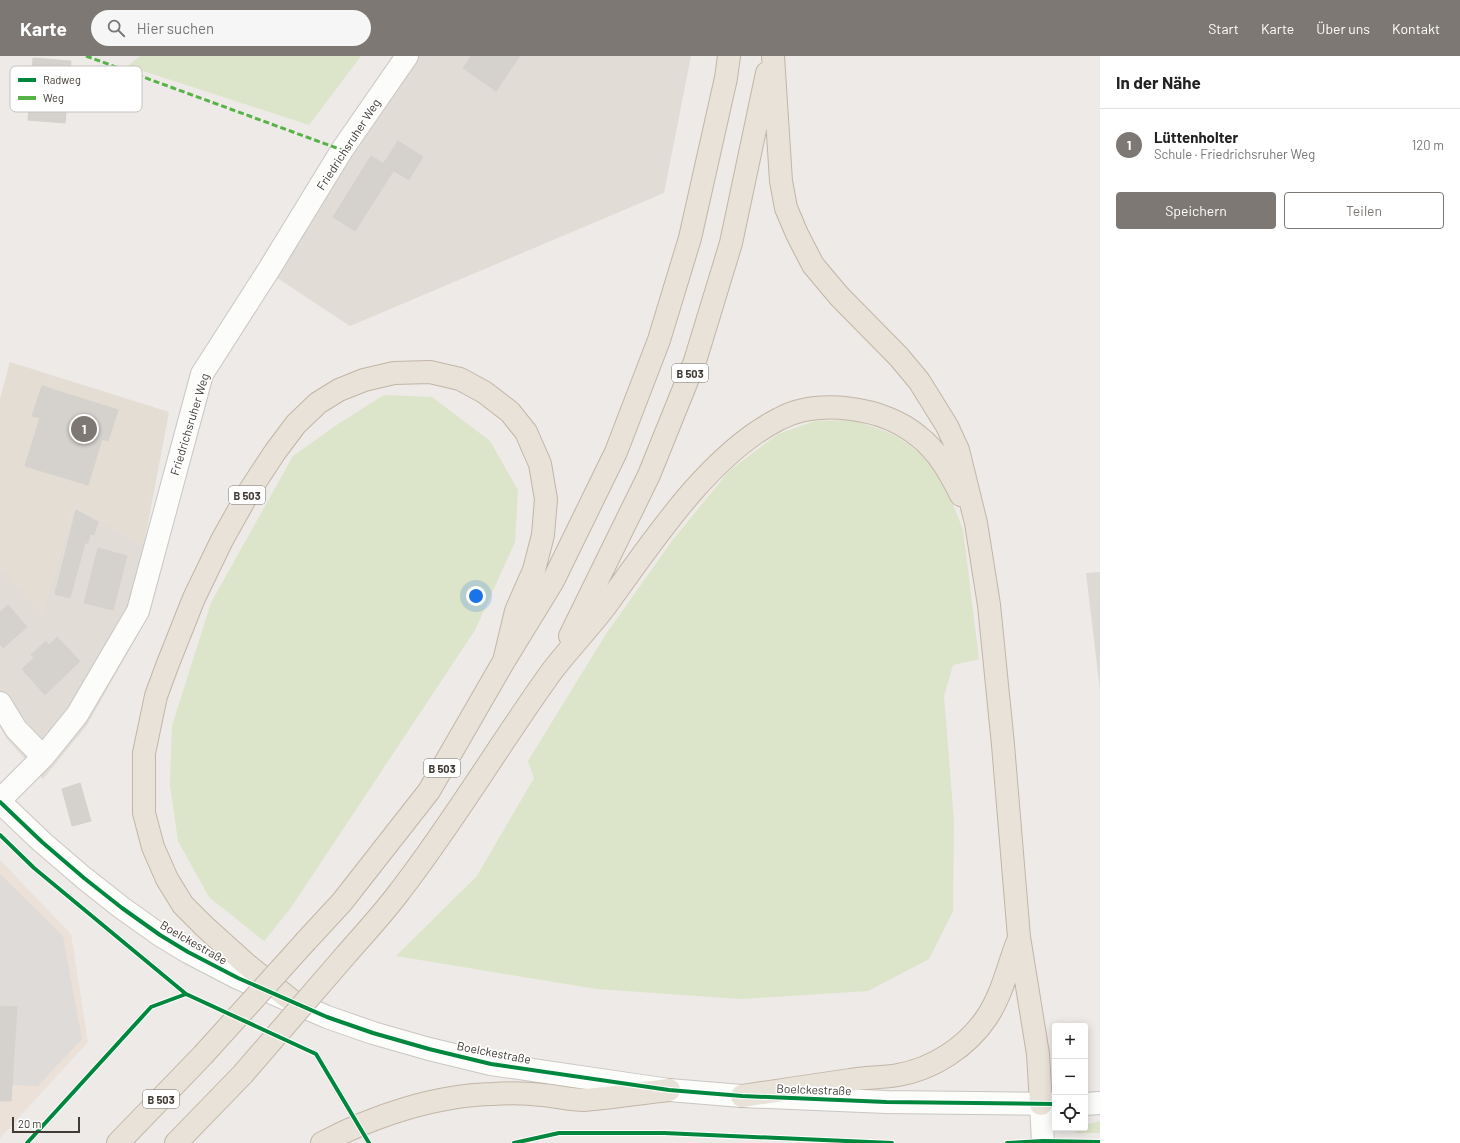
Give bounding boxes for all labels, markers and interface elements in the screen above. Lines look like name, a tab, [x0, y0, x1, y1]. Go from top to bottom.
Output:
search box	[91, 10, 371, 46]
text: Karte	[20, 17, 67, 40]
icon: search	[105, 17, 127, 39]
text: Hier suchen	[137, 19, 214, 37]
text: Start	[1208, 20, 1239, 37]
text: Karte	[1261, 20, 1294, 37]
text: Über uns	[1316, 20, 1370, 37]
text: Kontakt	[1392, 20, 1440, 37]
legend	[10, 66, 142, 112]
text: In der Nähe	[1116, 72, 1201, 92]
text: Radweg	[43, 73, 81, 86]
text: Weg	[43, 91, 64, 104]
street label: Friedrichsruher Weg	[313, 96, 383, 192]
text: Lüttenholter	[1154, 128, 1238, 146]
text: 1	[1127, 137, 1131, 153]
text: 120 m	[1412, 137, 1444, 153]
text: Schule · Friedrichsruher Weg	[1154, 146, 1315, 162]
button: Speichern	[1116, 192, 1276, 229]
button: Teilen	[1284, 192, 1444, 229]
road number: B 503	[672, 364, 708, 382]
street label: Friedrichsruher Weg	[167, 371, 211, 477]
pin: 1	[71, 414, 97, 444]
road number: B 503	[229, 486, 265, 504]
your location	[466, 586, 486, 606]
road number: B 503	[424, 759, 460, 777]
street label: Boelckestraße	[158, 917, 230, 967]
map controls	[1052, 1023, 1088, 1131]
button: +	[1052, 1023, 1088, 1059]
street label: Boelckestraße	[456, 1038, 532, 1066]
button: −	[1052, 1059, 1088, 1095]
street label: Boelckestraße	[776, 1081, 852, 1097]
road number: B 503	[143, 1090, 179, 1108]
button: locate	[1052, 1095, 1088, 1131]
scale bar	[12, 1115, 80, 1134]
text: 20 m	[18, 1117, 41, 1130]

